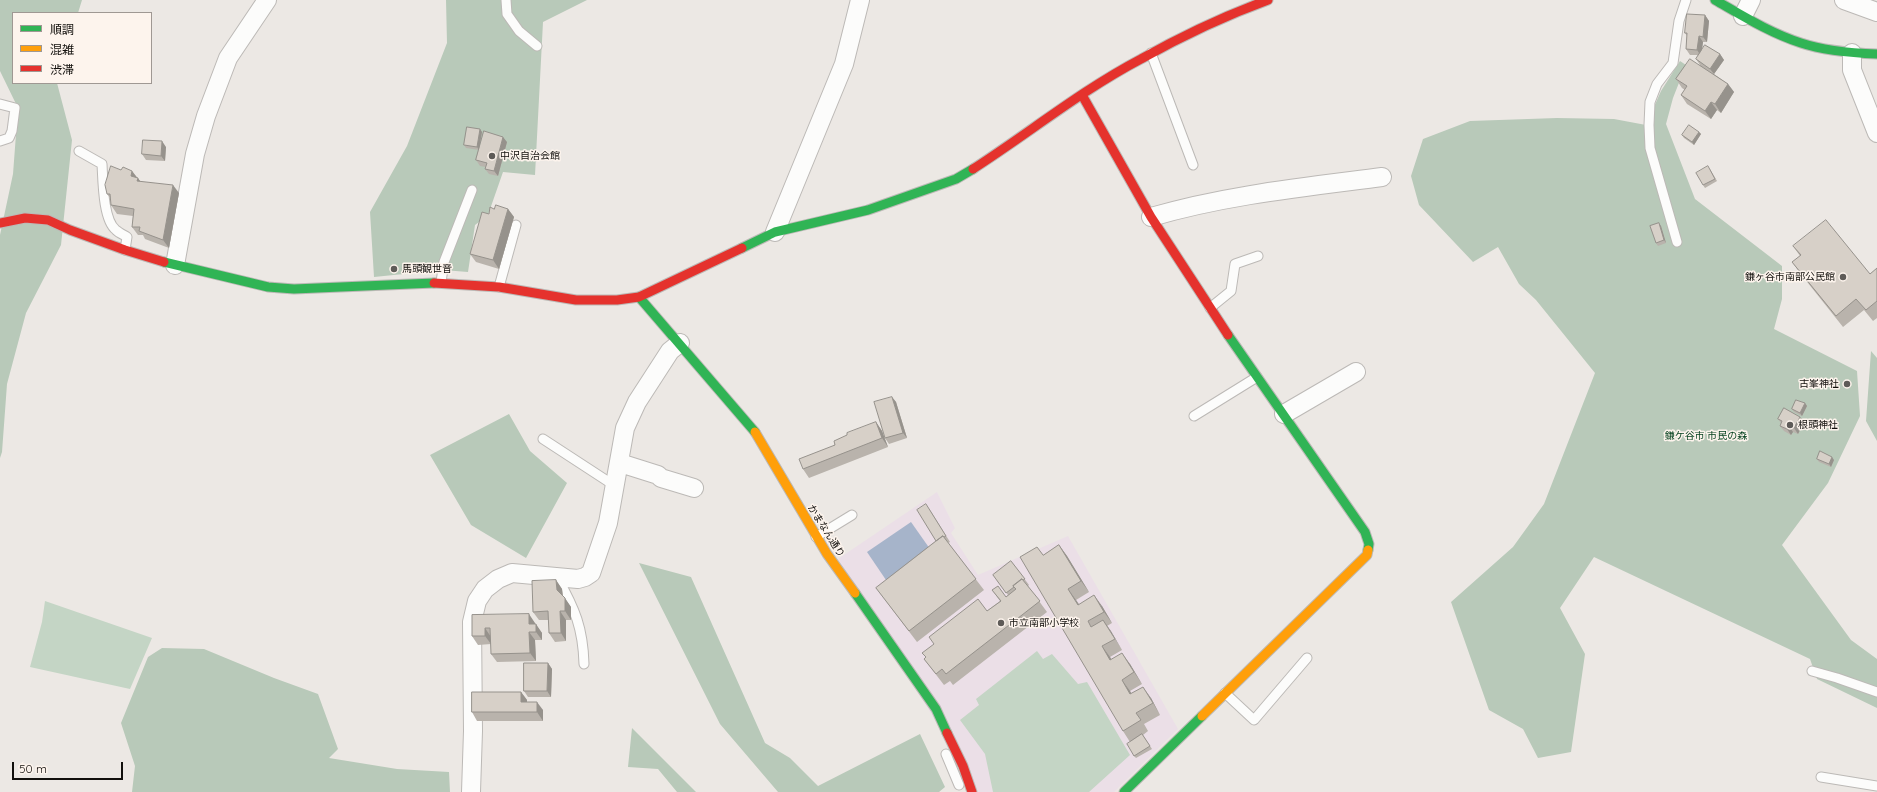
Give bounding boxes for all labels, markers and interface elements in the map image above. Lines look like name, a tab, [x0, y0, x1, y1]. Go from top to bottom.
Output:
legend	[12, 12, 152, 84]
text: 順調	[50, 22, 74, 37]
text: 混雑	[50, 42, 74, 57]
text: 渋滞	[50, 62, 74, 77]
place label: 中沢自治会館	[500, 150, 560, 162]
marker: 中沢自治会館	[487, 151, 497, 161]
place label: 馬頭観世音	[402, 263, 452, 275]
marker: 馬頭観世音	[389, 264, 399, 274]
place label: 鎌ヶ谷市南部公民館	[1745, 271, 1835, 283]
marker: 鎌ヶ谷市南部公民館	[1838, 272, 1848, 282]
place label: 古峯神社	[1799, 378, 1839, 390]
marker: 古峯神社	[1842, 379, 1852, 389]
place label: 根頭神社	[1798, 419, 1838, 431]
marker: 根頭神社	[1785, 420, 1795, 430]
park label: 鎌ケ谷市 市民の森	[1665, 430, 1747, 442]
street label: かまなん通り	[805, 502, 847, 560]
place label: 市立南部小学校	[1009, 617, 1079, 629]
marker: 市立南部小学校	[996, 618, 1006, 628]
scale bar	[14, 754, 125, 780]
text: 50 m	[19, 761, 47, 776]

